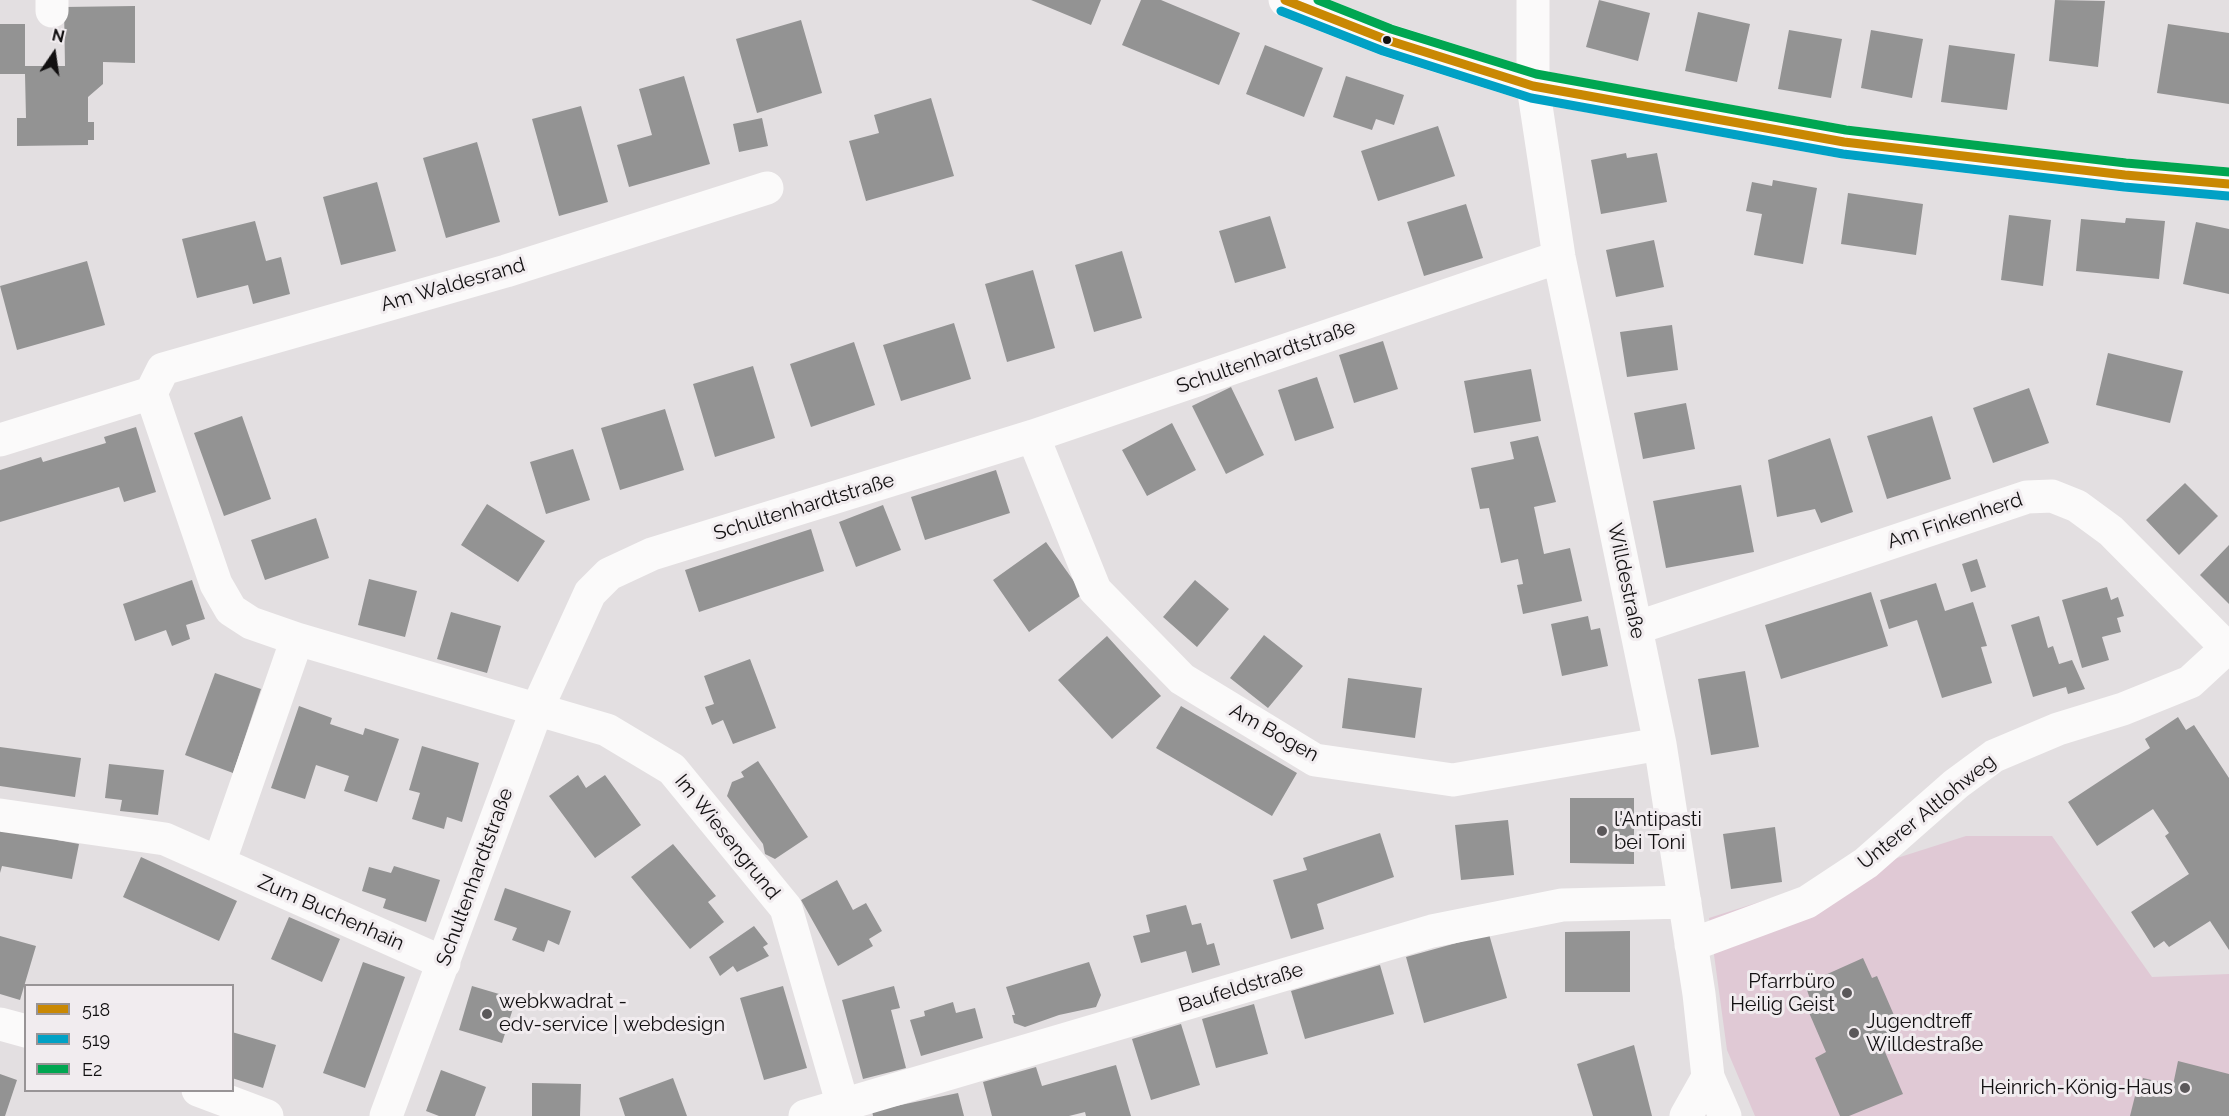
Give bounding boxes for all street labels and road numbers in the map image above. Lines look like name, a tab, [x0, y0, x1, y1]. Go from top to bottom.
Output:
street label: Am Waldesrand	[378, 253, 528, 317]
street label: Schultenhardtstraße	[1173, 315, 1359, 399]
street label: Schultenhardtstraße	[711, 468, 897, 546]
street label: Am Finkenherd	[1884, 488, 2026, 554]
street label: Willdestraße	[1602, 521, 1650, 641]
street label: Am Bogen	[1225, 699, 1323, 767]
street label: Unterer Altlohweg	[1853, 749, 2001, 875]
street label: Im Wiesengrund	[669, 770, 785, 904]
street label: Schultenhardtstraße	[432, 785, 518, 969]
street label: Zum Buchenhain	[254, 870, 408, 956]
street label: Baufeldstraße	[1176, 958, 1306, 1018]

